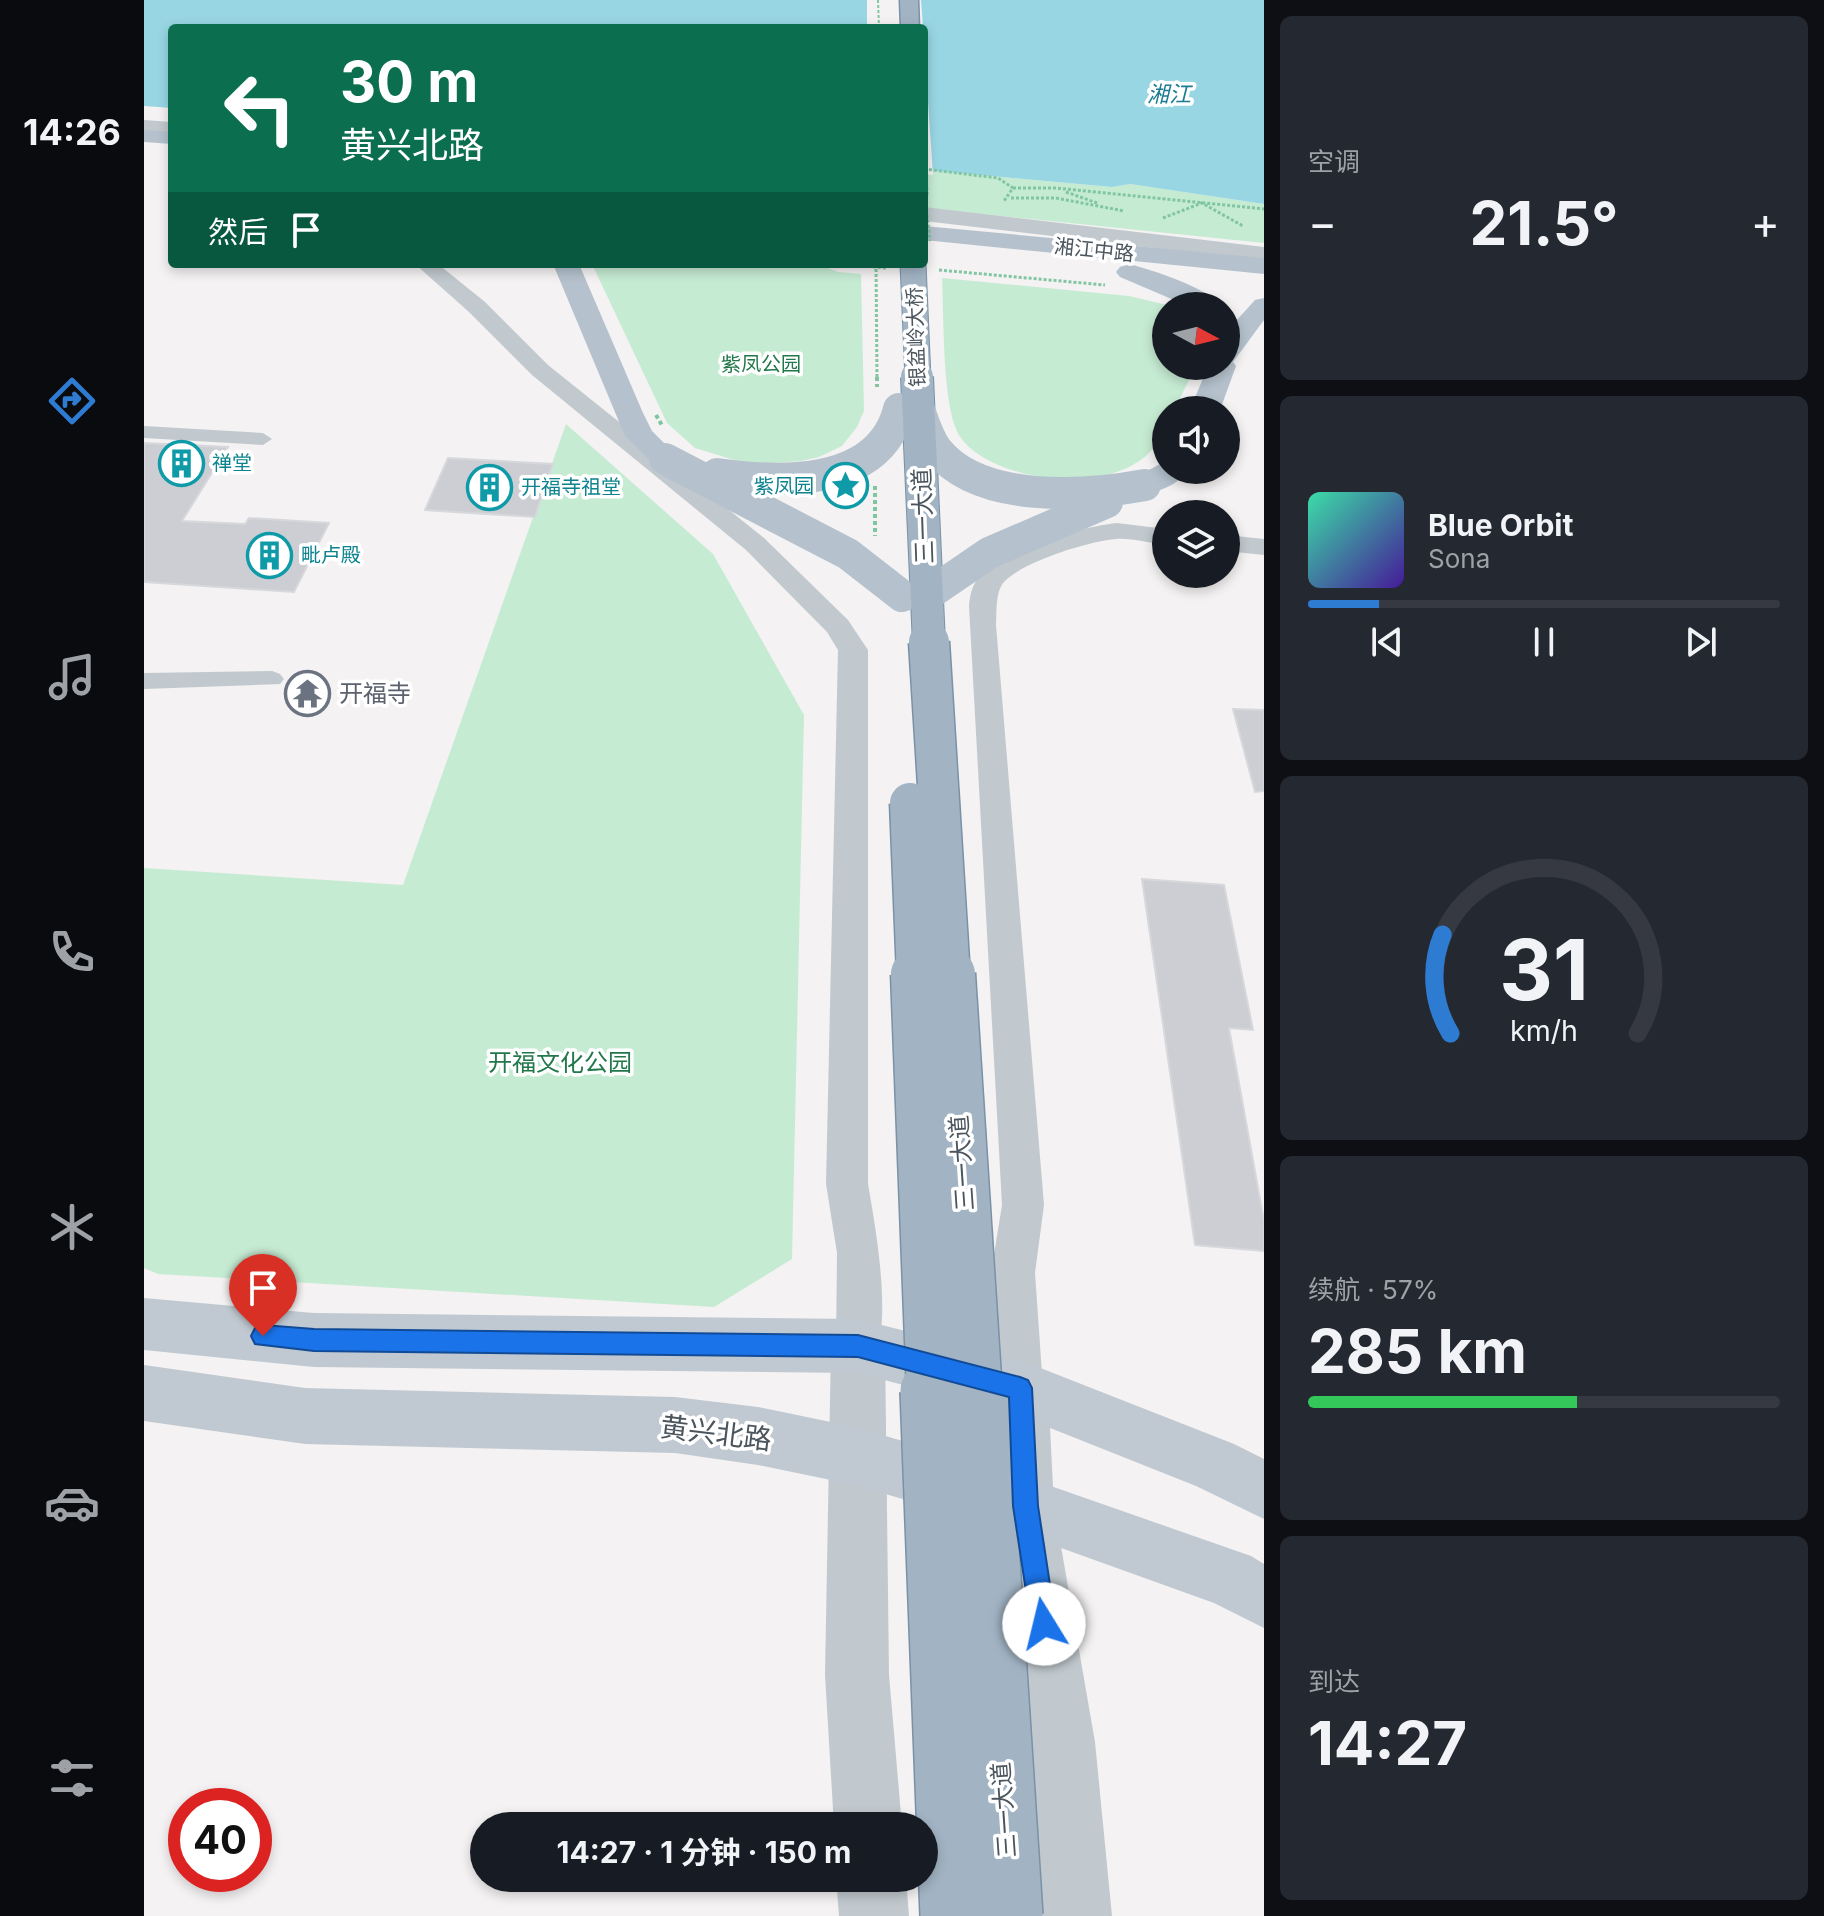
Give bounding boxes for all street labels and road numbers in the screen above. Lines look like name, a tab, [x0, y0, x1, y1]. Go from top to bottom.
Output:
street label: 湘江中路	[1053, 234, 1135, 266]
street label: 银盆岭大桥	[902, 287, 930, 387]
street label: 三一大道	[907, 468, 939, 564]
street label: 三一大道	[944, 1114, 980, 1212]
street label: 黄兴北路	[658, 1409, 774, 1457]
street label: 三一大道	[986, 1761, 1022, 1859]

